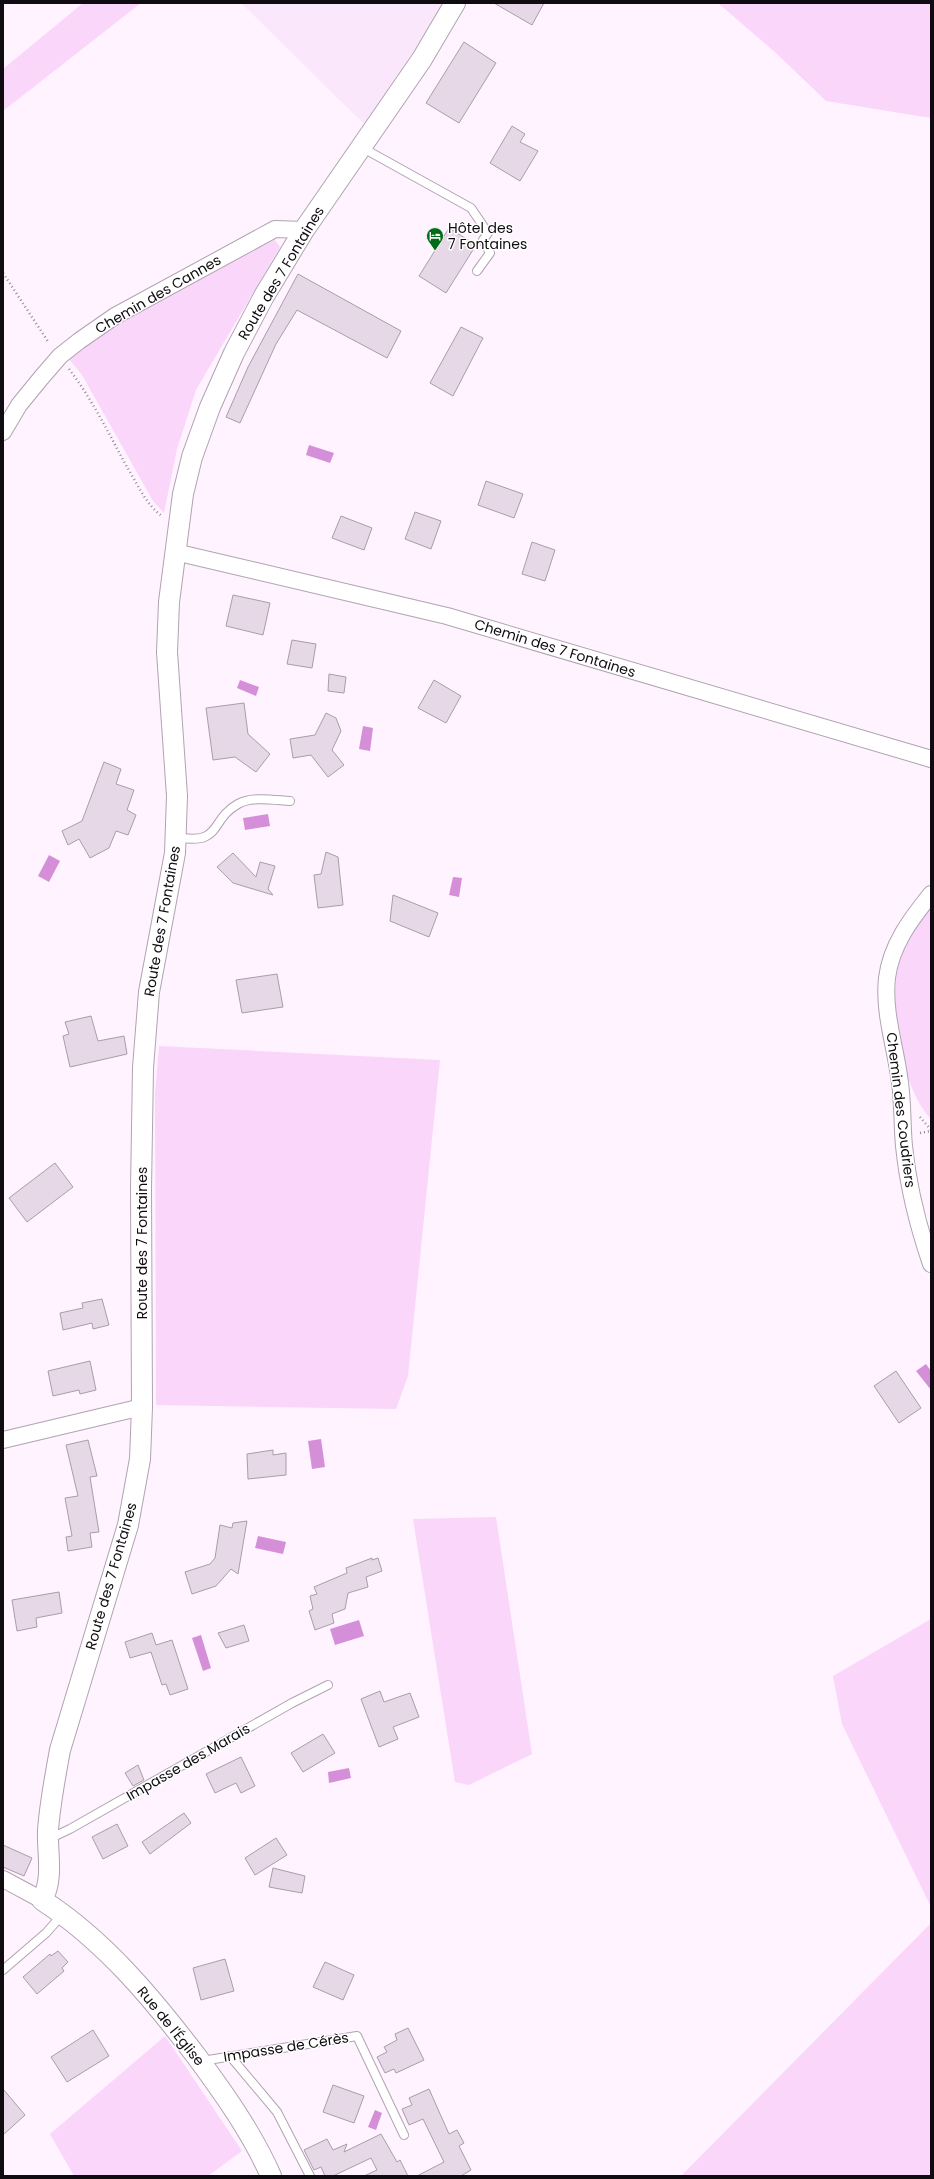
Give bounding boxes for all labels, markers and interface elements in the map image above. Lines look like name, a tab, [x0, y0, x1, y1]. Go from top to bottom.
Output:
street label: Route des 7 Fontaines	[233, 203, 329, 343]
place label: Hôtel des 7 Fontaines	[448, 218, 527, 254]
hotel icon: Hôtel des 7 Fontaines	[425, 226, 445, 251]
street label: Chemin des Cannes	[91, 250, 225, 338]
street label: Chemin des 7 Fontaines	[472, 614, 638, 682]
street label: Route des 7 Fontaines	[139, 844, 185, 998]
street label: Chemin des Coudriers	[882, 1031, 920, 1189]
street label: Route des 7 Fontaines	[132, 1167, 152, 1319]
street label: Route des 7 Fontaines	[80, 1500, 142, 1652]
street label: Impasse des Marais	[122, 1718, 254, 1806]
street label: Rue de l'Église	[133, 1982, 209, 2070]
street label: Impasse de Cérès	[222, 2027, 350, 2067]

